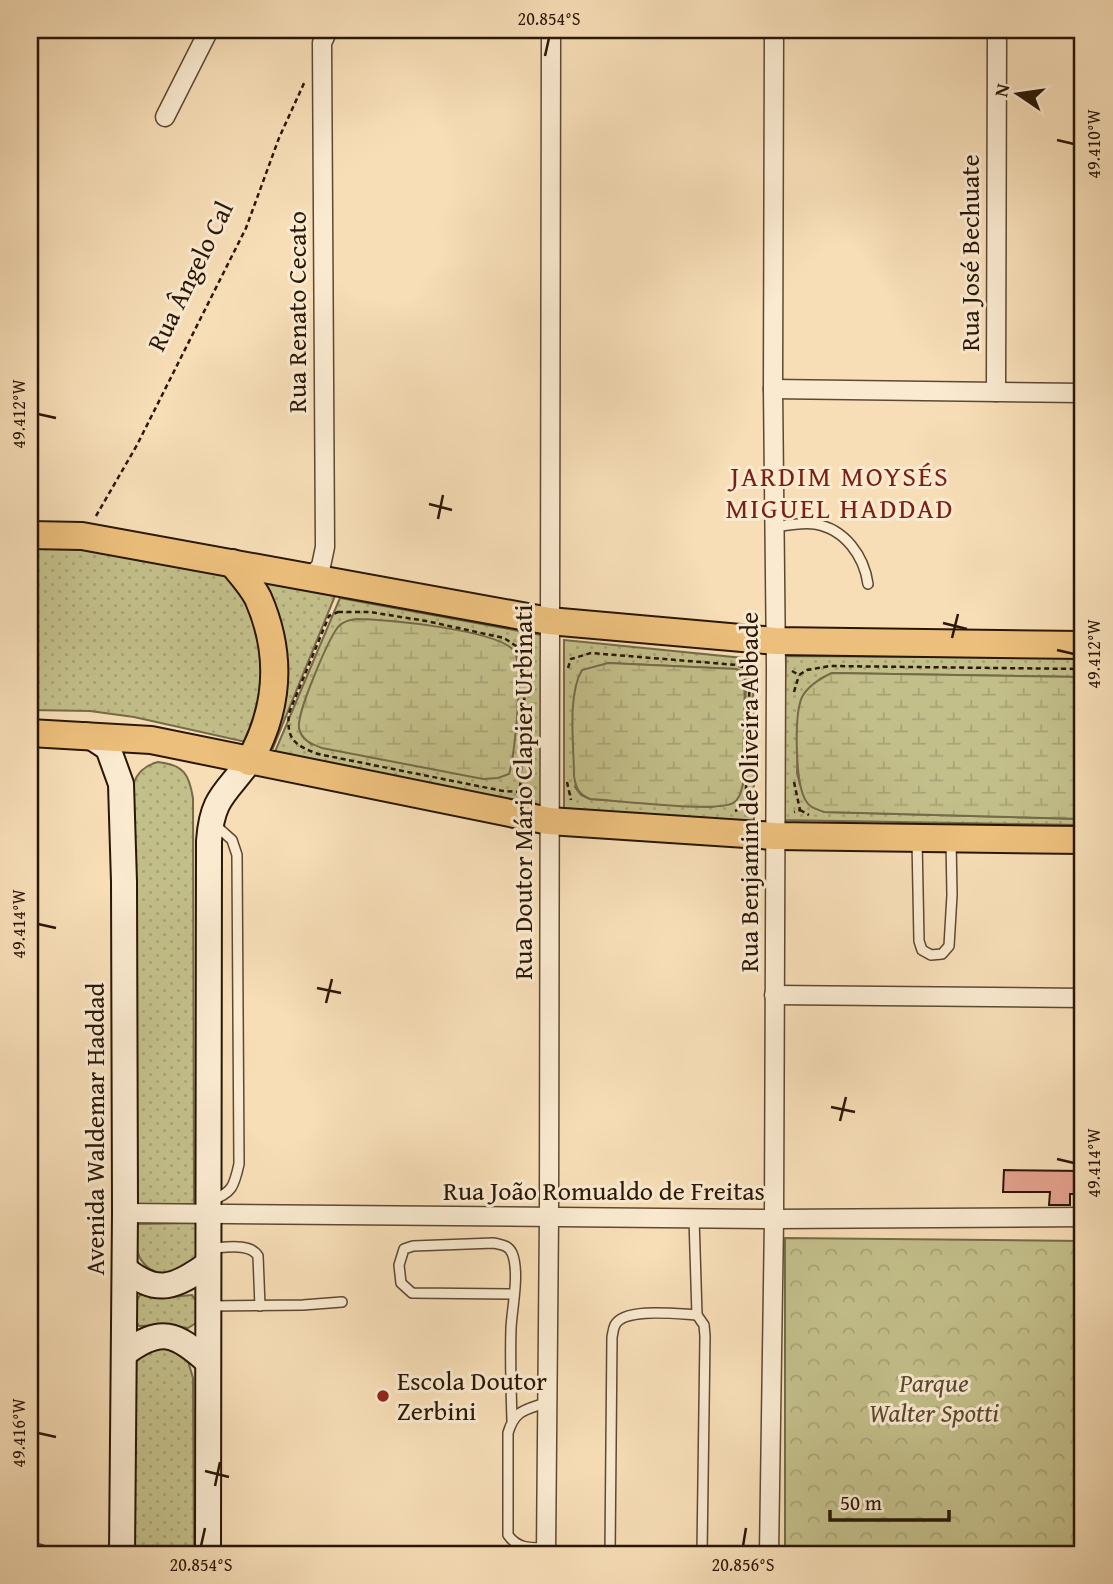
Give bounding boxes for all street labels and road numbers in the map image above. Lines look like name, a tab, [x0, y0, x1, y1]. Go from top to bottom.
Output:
street label: Rua José Bechuate	[950, 154, 989, 352]
street label: Rua Ângelo Cal	[136, 194, 243, 357]
street label: Rua Renato Cecato	[277, 211, 316, 413]
street label: Rua Doutor Mário Clapier Urbinati	[503, 604, 542, 980]
street label: Rua Benjamin de Oliveira Abbade	[729, 612, 768, 972]
street label: Avenida Waldemar Haddad	[75, 982, 114, 1276]
street label: Rua João Romualdo de Freitas	[443, 1171, 765, 1210]

